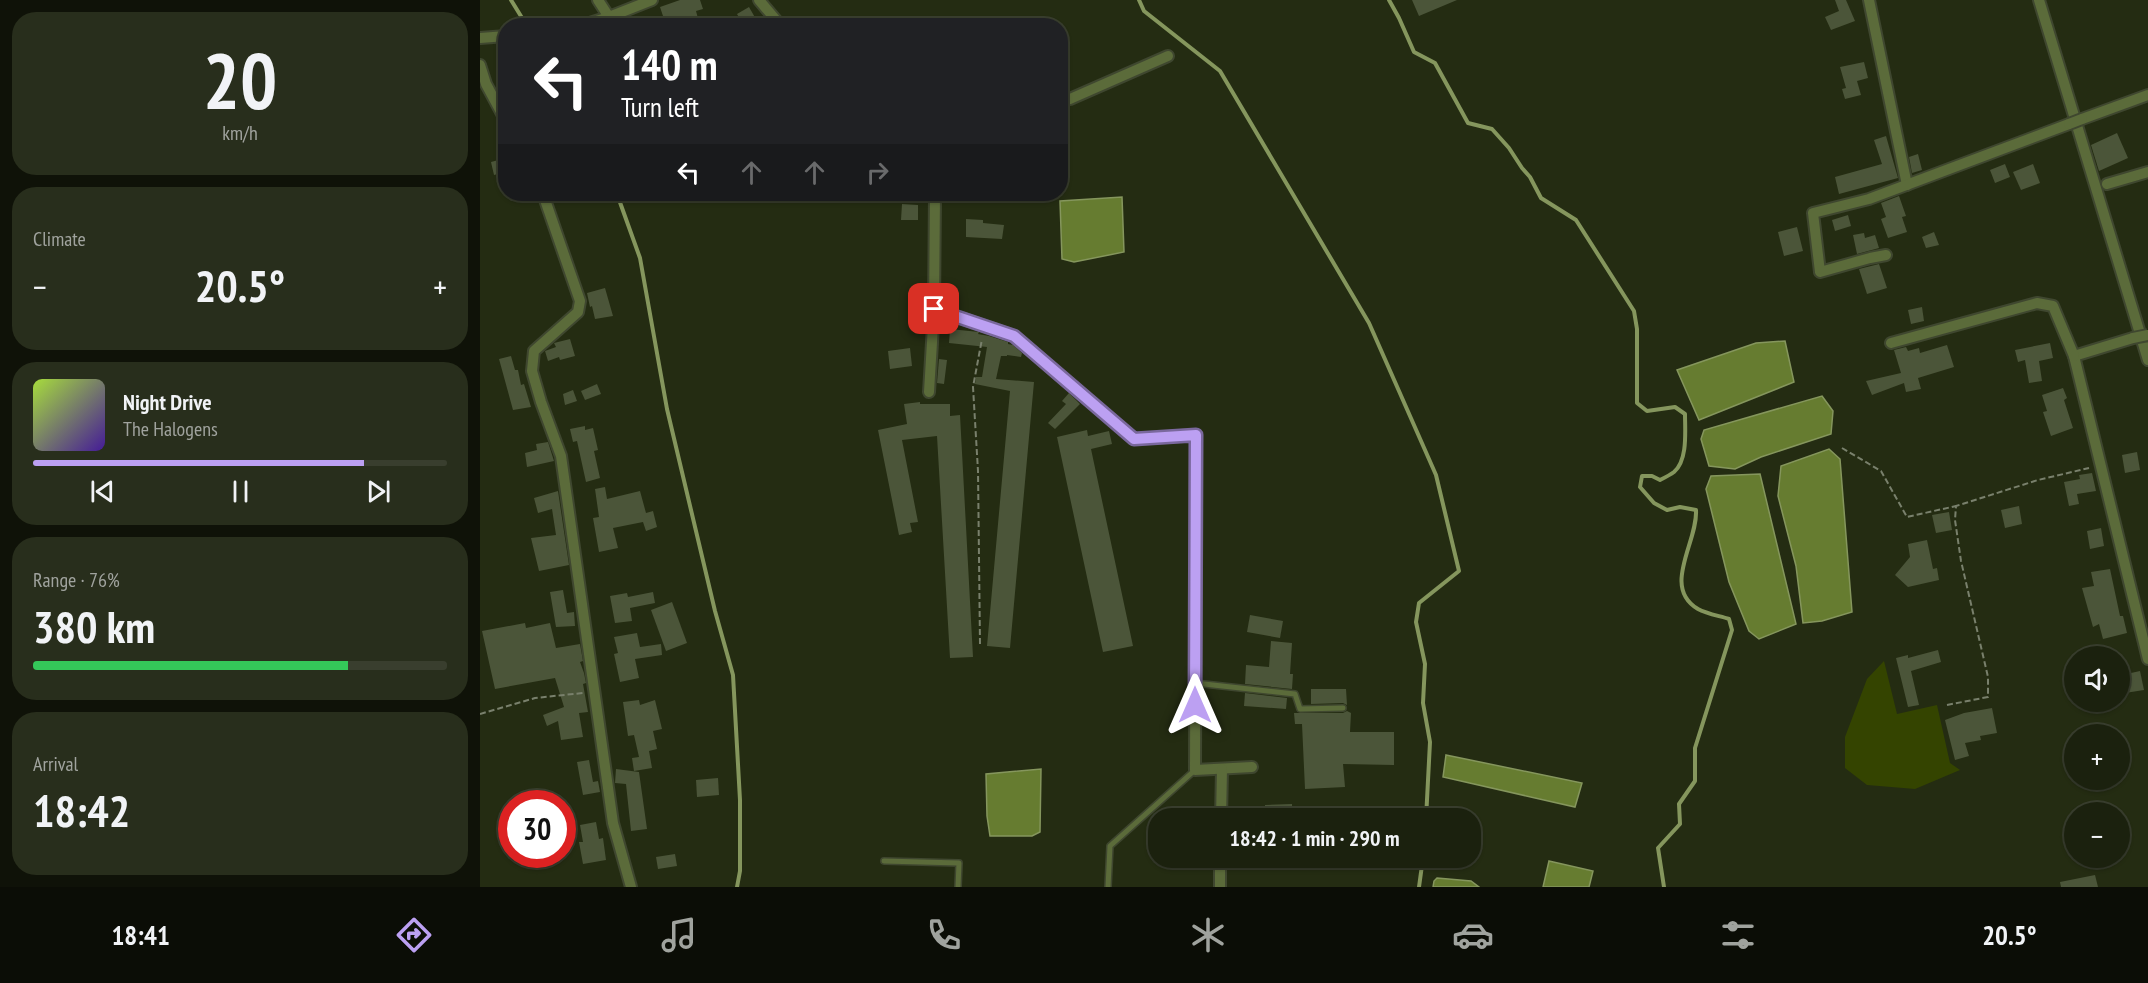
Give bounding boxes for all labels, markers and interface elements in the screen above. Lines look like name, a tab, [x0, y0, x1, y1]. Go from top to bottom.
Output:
text: 20	[203, 30, 277, 131]
text: 140 m	[621, 37, 718, 92]
icon: left	[522, 42, 600, 120]
text: Turn left	[621, 90, 699, 124]
text: km/h	[222, 120, 258, 146]
icon: left	[672, 156, 705, 189]
icon: ahead	[735, 156, 768, 189]
icon: ahead	[798, 156, 831, 189]
icon: right	[861, 156, 894, 189]
text: Climate	[33, 226, 86, 252]
text: 20.5°	[195, 256, 285, 314]
text: −	[33, 265, 47, 308]
text: +	[433, 265, 447, 308]
pin	[908, 283, 959, 334]
icon: arrive	[917, 292, 950, 325]
text: Night Drive	[123, 388, 212, 416]
text: The Halogens	[123, 416, 218, 442]
icon: previous	[86, 475, 119, 508]
icon: pause	[224, 475, 257, 508]
icon: next	[362, 475, 395, 508]
text: Range · 76%	[33, 567, 120, 593]
text: 380 km	[33, 597, 155, 655]
map controls	[2064, 646, 2130, 868]
button: sound	[2064, 646, 2130, 712]
position arrow	[1163, 673, 1227, 737]
button: +	[2064, 724, 2130, 790]
text: Arrival	[33, 751, 78, 777]
text: 18:42	[33, 781, 130, 839]
speed limit sign: 30	[498, 790, 576, 868]
button: −	[2064, 802, 2130, 868]
text: 18:42 · 1 min · 290 m	[1229, 824, 1400, 852]
icon: directions	[393, 914, 435, 956]
icon: music	[658, 914, 700, 956]
icon: phone	[923, 914, 965, 956]
icon: climate	[1187, 914, 1229, 956]
icon: car	[1452, 914, 1494, 956]
icon: filters	[1717, 914, 1759, 956]
text: 18:41	[111, 918, 170, 952]
text: 20.5°	[1982, 918, 2036, 952]

